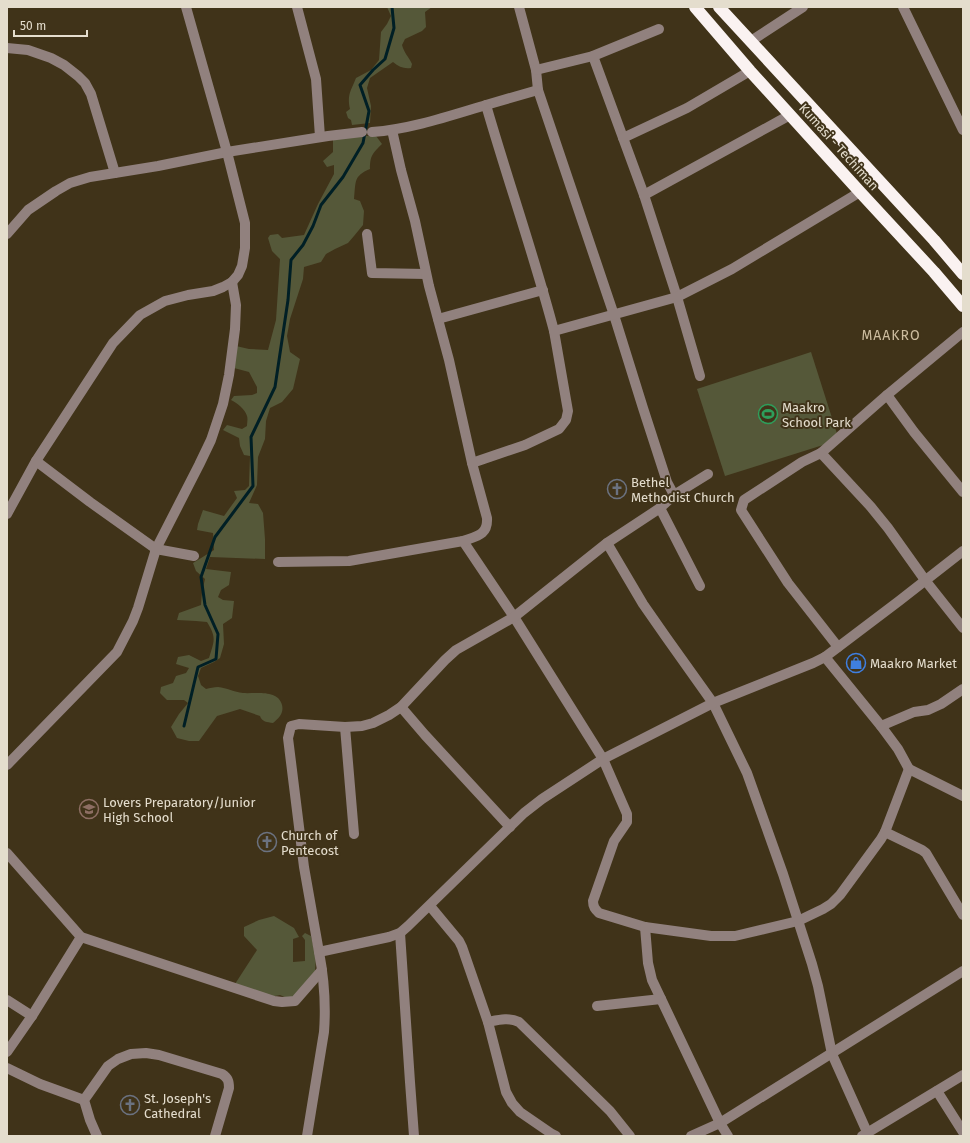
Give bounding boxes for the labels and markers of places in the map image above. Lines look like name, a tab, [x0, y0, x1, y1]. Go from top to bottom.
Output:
place label: Maakro School Park	[782, 400, 851, 430]
sports icon: Maakro School Park	[757, 403, 779, 425]
place label: Bethel Methodist Church	[631, 475, 735, 505]
church icon: Bethel Methodist Church	[606, 478, 628, 500]
shop icon: Maakro Market	[845, 652, 867, 674]
place label: Maakro Market	[870, 656, 957, 671]
place label: Lovers Preparatory/Junior High School	[103, 795, 255, 825]
school or university icon: Lovers Preparatory/Junior High School	[78, 798, 100, 820]
place label: Church of Pentecost	[281, 828, 339, 858]
church icon: Church of Pentecost	[256, 831, 278, 853]
place label: St. Joseph's Cathedral	[144, 1091, 211, 1121]
church icon: St. Joseph's Cathedral	[119, 1094, 141, 1116]

